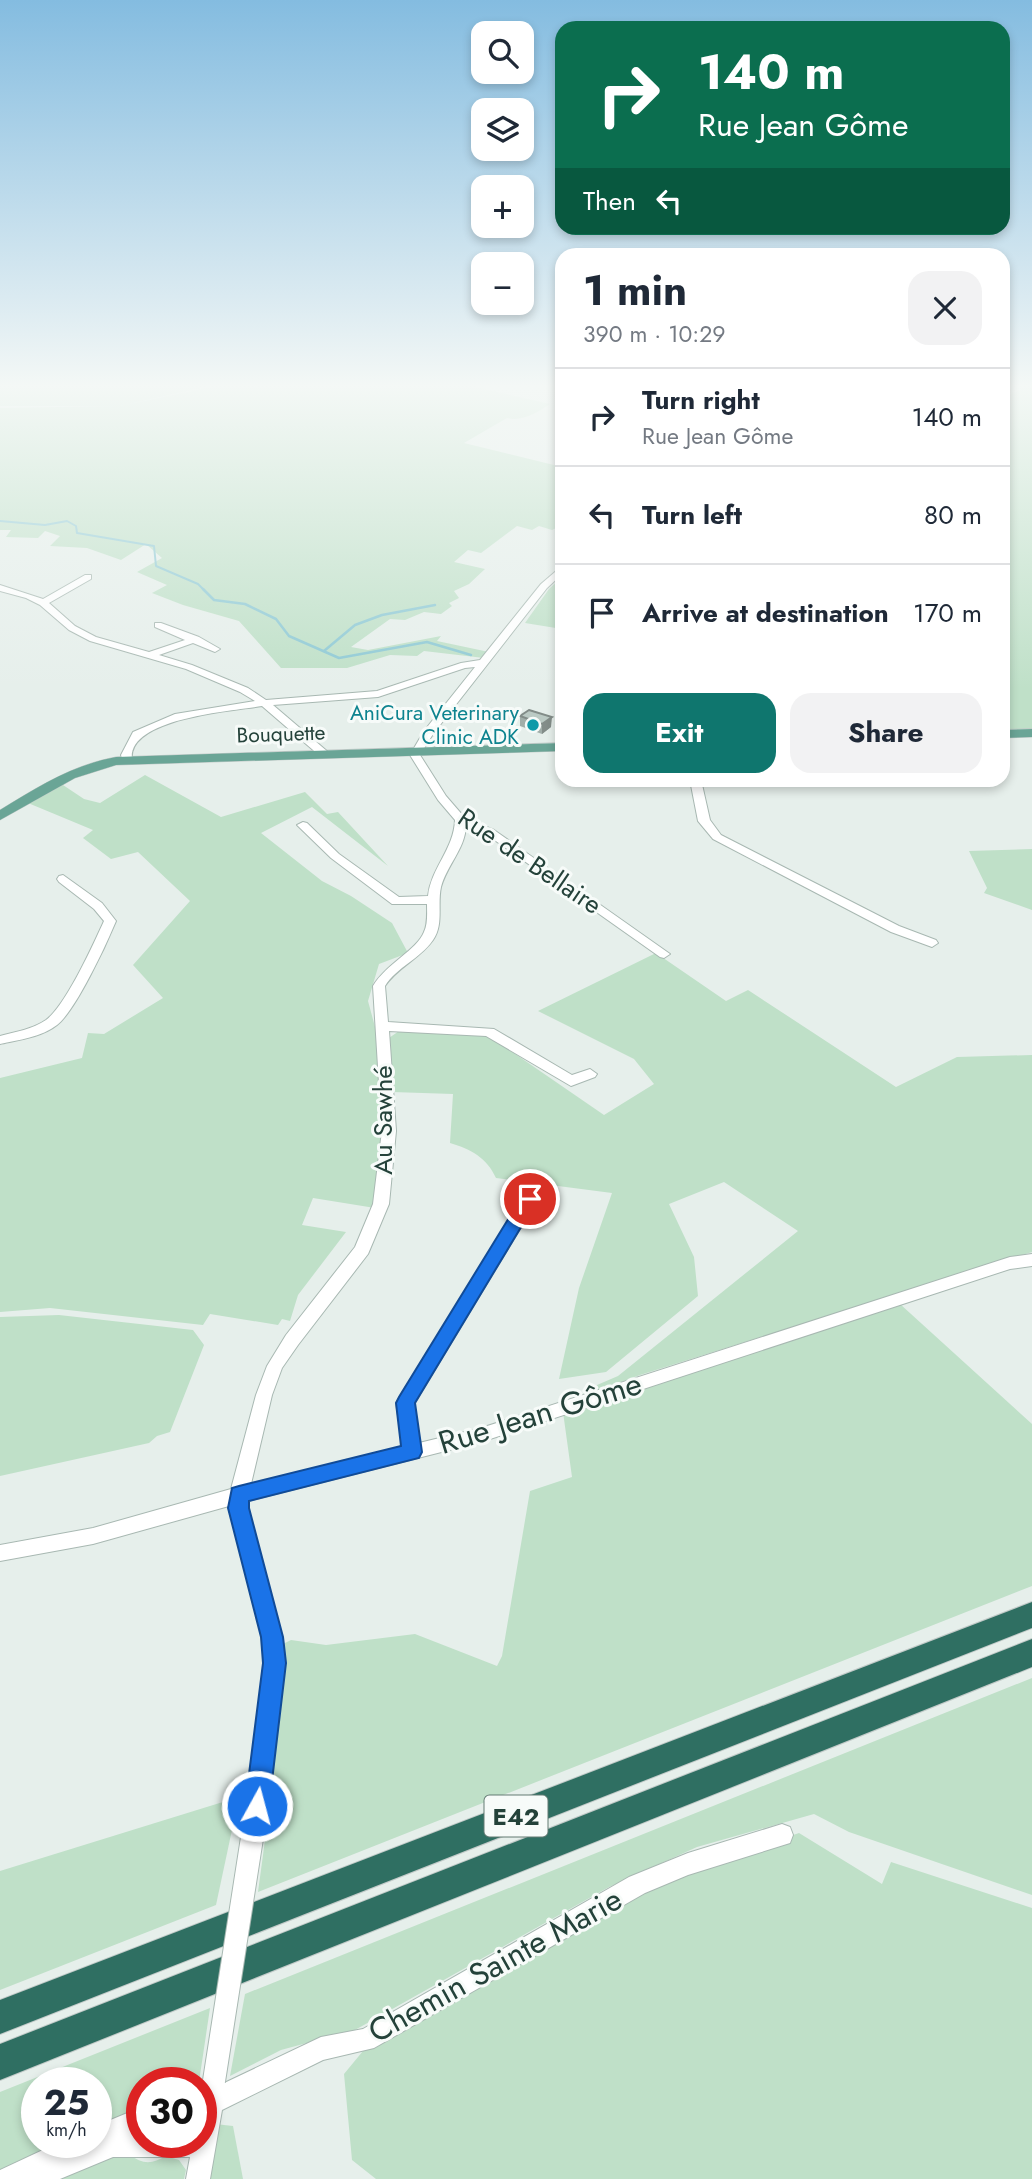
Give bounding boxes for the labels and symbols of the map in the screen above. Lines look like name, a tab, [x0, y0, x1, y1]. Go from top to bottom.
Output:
place label: AniCura Veterinary Clinic ADK	[350, 698, 520, 752]
street label: Bouquette	[236, 717, 326, 751]
marker: AniCura Veterinary Clinic ADK	[525, 717, 541, 733]
street label: Rue de Bellaire	[450, 799, 610, 923]
street label: Au Sawhé	[364, 1065, 402, 1175]
pin	[500, 1169, 560, 1229]
street label: Rue Jean Gôme	[433, 1360, 647, 1466]
position arrow	[220, 1769, 294, 1843]
road number: E42	[484, 1796, 548, 1837]
street label: Chemin Sainte Marie	[360, 1876, 630, 2054]
speed limit sign: 30	[126, 2067, 217, 2158]

